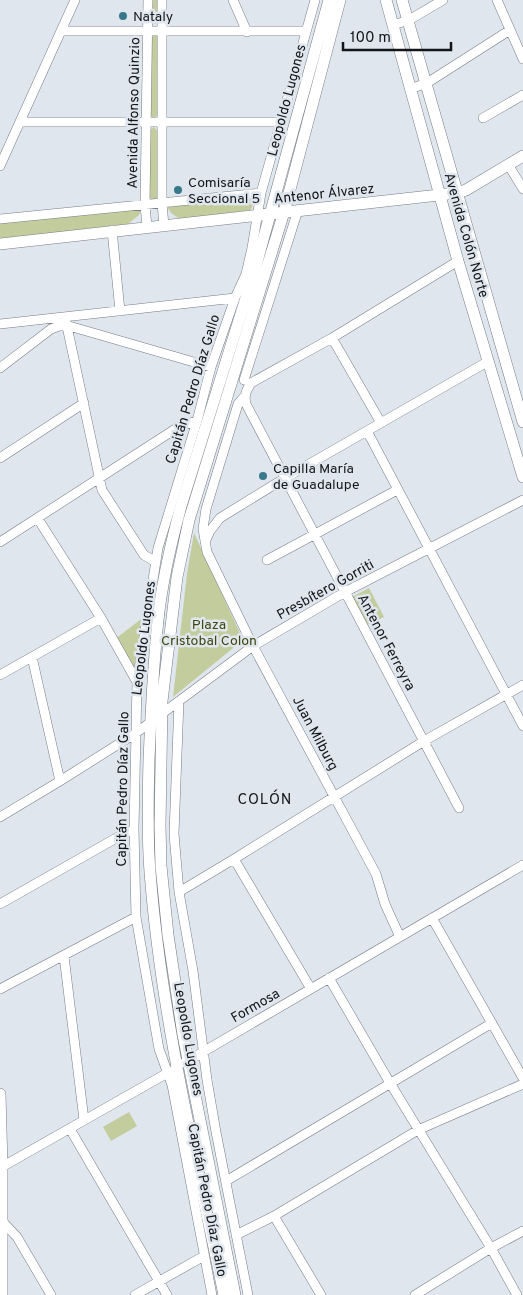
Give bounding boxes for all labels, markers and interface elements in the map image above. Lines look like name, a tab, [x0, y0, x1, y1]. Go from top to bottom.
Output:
place label: Nataly	[133, 9, 173, 26]
marker: Nataly	[117, 10, 129, 22]
scale bar	[343, 20, 450, 52]
text: 100 m	[350, 29, 391, 48]
street label: Avenida Alfonso Quinzio	[125, 37, 144, 189]
street label: Leopoldo Lugones	[264, 43, 311, 158]
street label: Avenida Colón Norte	[440, 171, 492, 300]
place label: Comisaría Seccional 5	[188, 175, 260, 208]
street label: Antenor Álvarez	[273, 180, 375, 208]
marker: Comisaría Seccional 5	[172, 184, 184, 196]
street label: Capitán Pedro Díaz Gallo	[163, 312, 224, 466]
place label: Capilla María de Guadalupe	[273, 461, 359, 494]
marker: Capilla María de Guadalupe	[257, 470, 269, 482]
street label: Presbítero Gorriti	[274, 557, 377, 624]
street label: Leopoldo Lugones	[129, 580, 160, 696]
street label: Antenor Ferreyra	[353, 592, 418, 694]
park label: Plaza Cristobal Colon	[161, 617, 257, 650]
street label: Juan Milburg	[288, 694, 341, 774]
street label: Capitán Pedro Díaz Gallo	[114, 711, 133, 867]
district label: COLÓN	[238, 789, 292, 810]
street label: Leopoldo Lugones	[169, 981, 206, 1097]
street label: Formosa	[228, 986, 283, 1027]
street label: Capitán Pedro Díaz Gallo	[183, 1122, 230, 1278]

